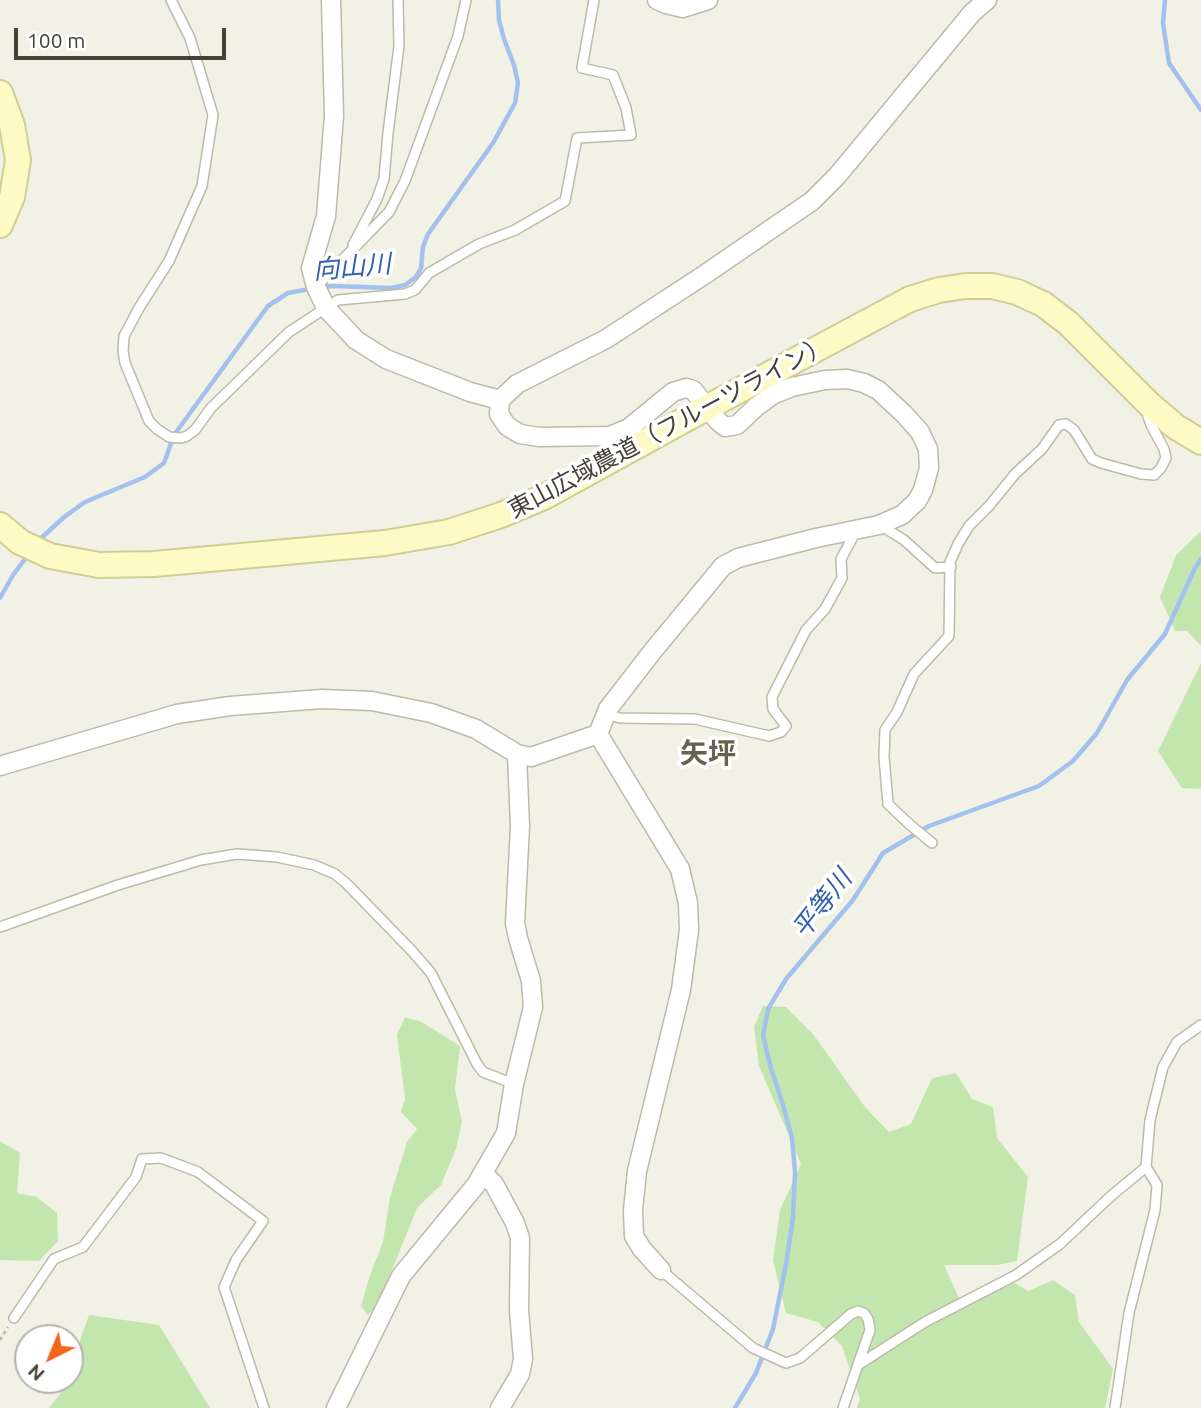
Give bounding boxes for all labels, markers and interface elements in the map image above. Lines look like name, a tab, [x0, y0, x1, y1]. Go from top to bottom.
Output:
scale bar	[18, 14, 229, 58]
text: 100 m	[27, 28, 85, 52]
water label: 向山川	[312, 248, 392, 286]
street label: 東山広域農道（フルーツライン）	[503, 330, 835, 524]
district label: 矢坪	[680, 737, 736, 771]
water label: 平等川	[786, 864, 858, 944]
north arrow	[14, 1324, 84, 1394]
text: N	[23, 1360, 49, 1386]

